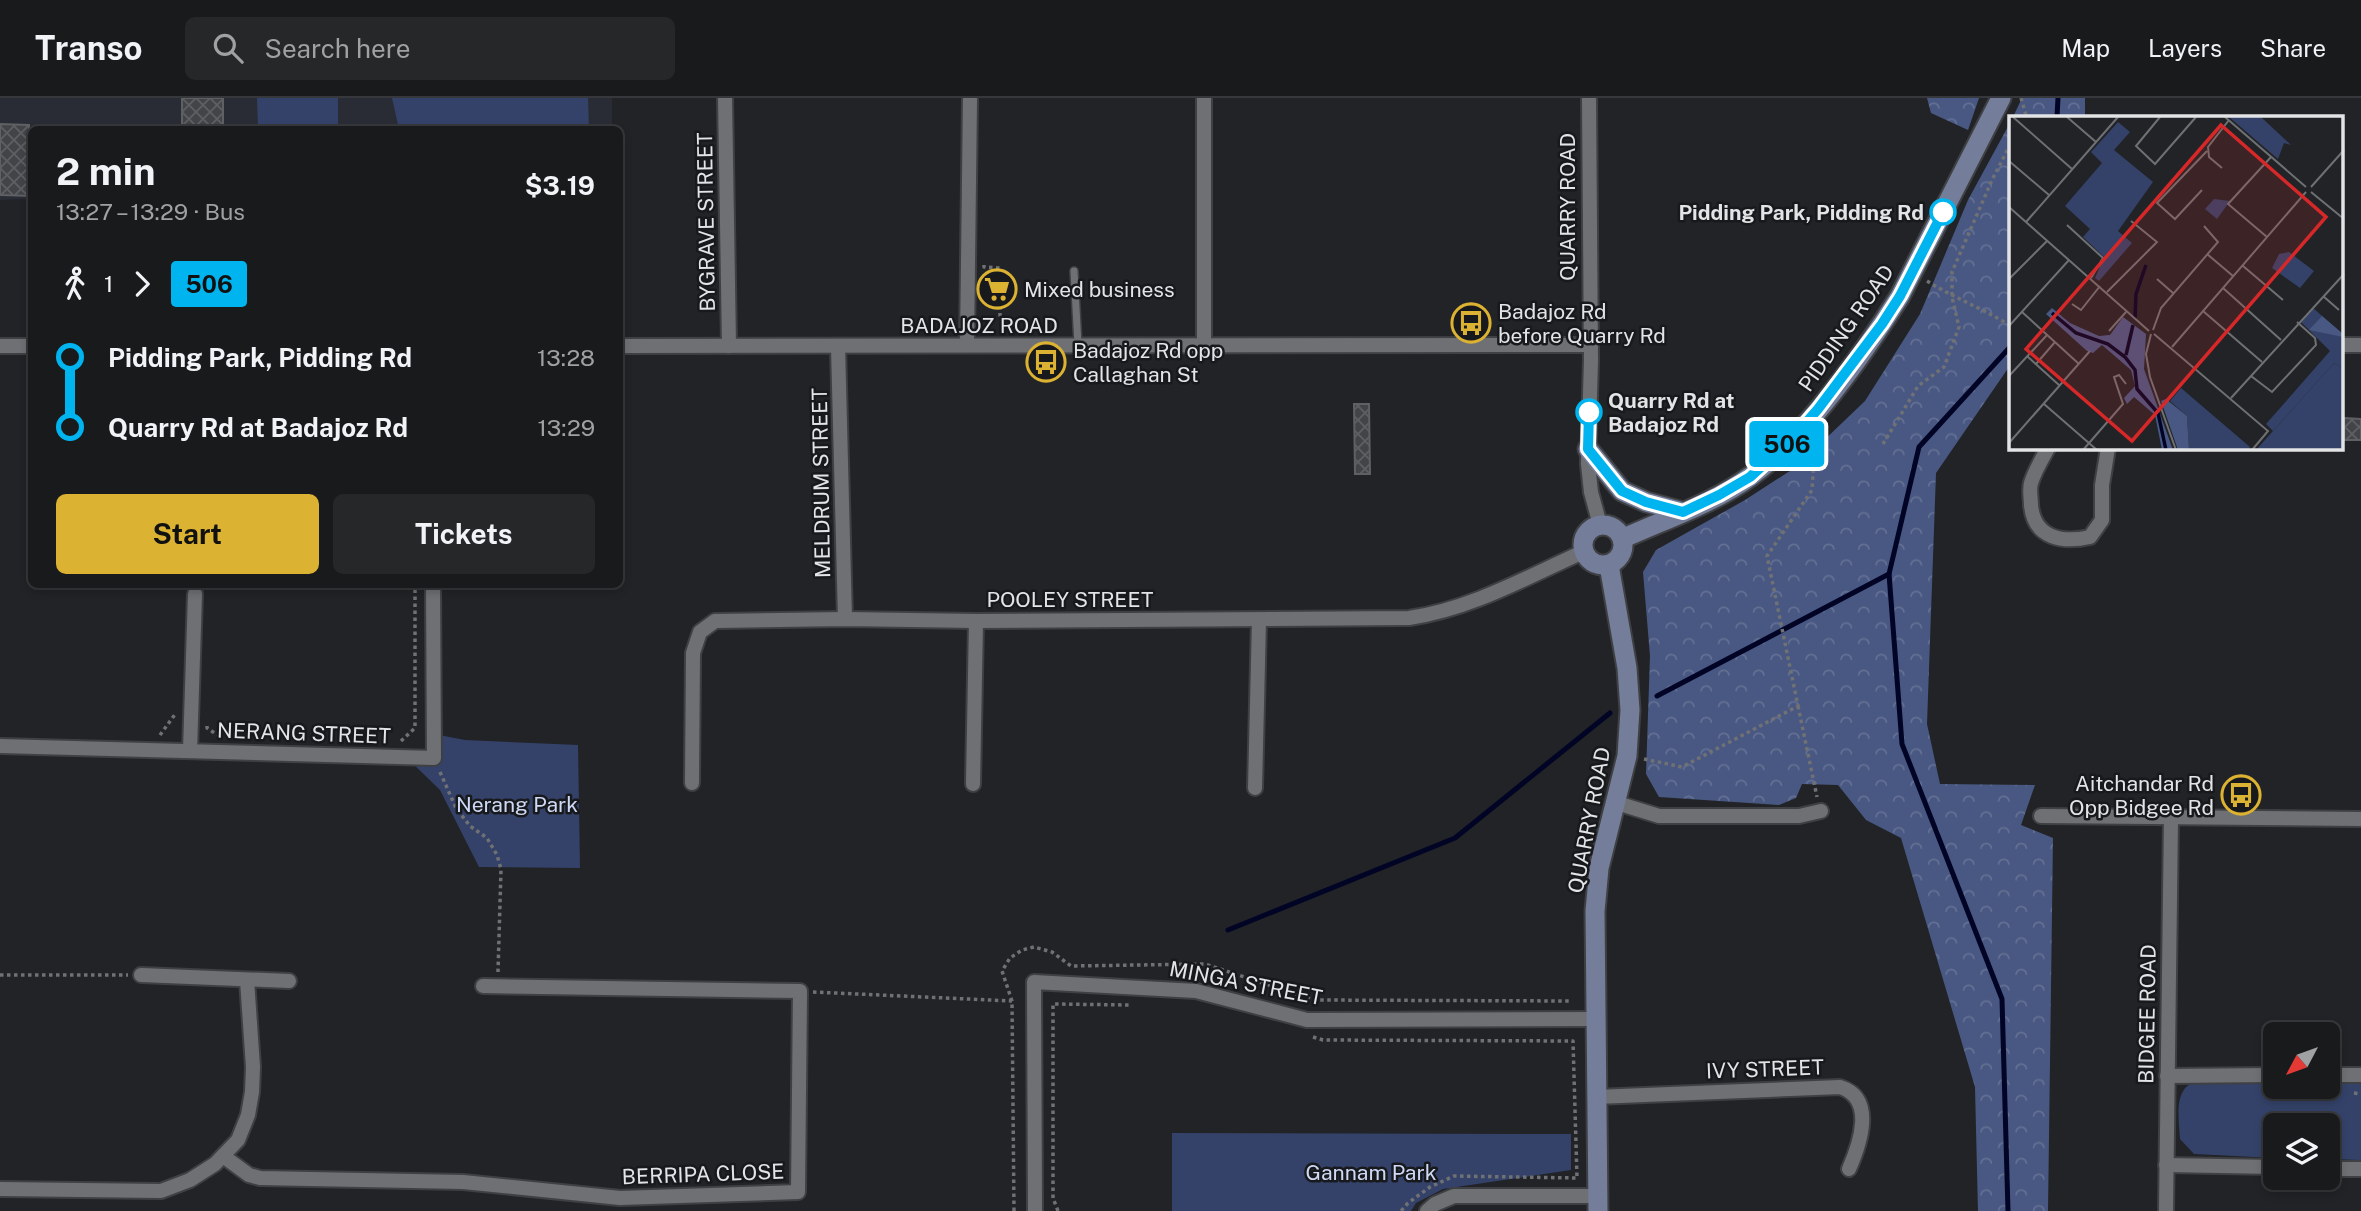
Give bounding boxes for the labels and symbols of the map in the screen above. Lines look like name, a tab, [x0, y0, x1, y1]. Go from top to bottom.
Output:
inset map	[2009, 116, 2344, 450]
street label: BYGRAVE STREET	[692, 132, 720, 312]
street label: QUARRY ROAD	[1555, 133, 1580, 281]
marker: Pidding Park, Pidding Rd	[1930, 199, 1956, 225]
place label: Pidding Park, Pidding Rd	[1678, 200, 1924, 225]
street label: PIDDING ROAD	[1793, 260, 1899, 396]
supermarket icon: Mixed business	[976, 268, 1018, 310]
place label: Mixed business	[1024, 277, 1175, 302]
place label: Badajoz Rd before Quarry Rd	[1498, 299, 1666, 348]
bus stop icon: Badajoz Rd before Quarry Rd	[1450, 302, 1492, 344]
street label: BADAJOZ ROAD	[900, 313, 1058, 338]
place label: Badajoz Rd opp Callaghan St	[1073, 338, 1223, 387]
bus stop icon: Badajoz Rd opp Callaghan St	[1025, 341, 1067, 383]
street label: MELDRUM STREET	[807, 388, 835, 578]
place label: Quarry Rd at Badajoz Rd	[1608, 388, 1735, 437]
marker: Quarry Rd at Badajoz Rd	[1576, 399, 1602, 425]
line badge: 506	[1747, 421, 1827, 467]
street label: POOLEY STREET	[987, 587, 1153, 612]
street label: NERANG STREET	[217, 717, 391, 749]
street label: QUARRY ROAD	[1563, 745, 1615, 895]
place label: Aitchandar Rd Opp Bidgee Rd	[2069, 771, 2214, 820]
bus stop icon: Aitchandar Rd Opp Bidgee Rd	[2220, 774, 2262, 816]
park label: Nerang Park	[456, 792, 578, 817]
street label: BIDGEE ROAD	[2133, 944, 2161, 1084]
street label: MINGA STREET	[1167, 956, 1325, 1010]
north arrow	[2263, 1022, 2340, 1099]
street label: IVY STREET	[1706, 1054, 1824, 1084]
street label: BERRIPA CLOSE	[621, 1159, 785, 1189]
park label: Gannam Park	[1306, 1160, 1437, 1185]

